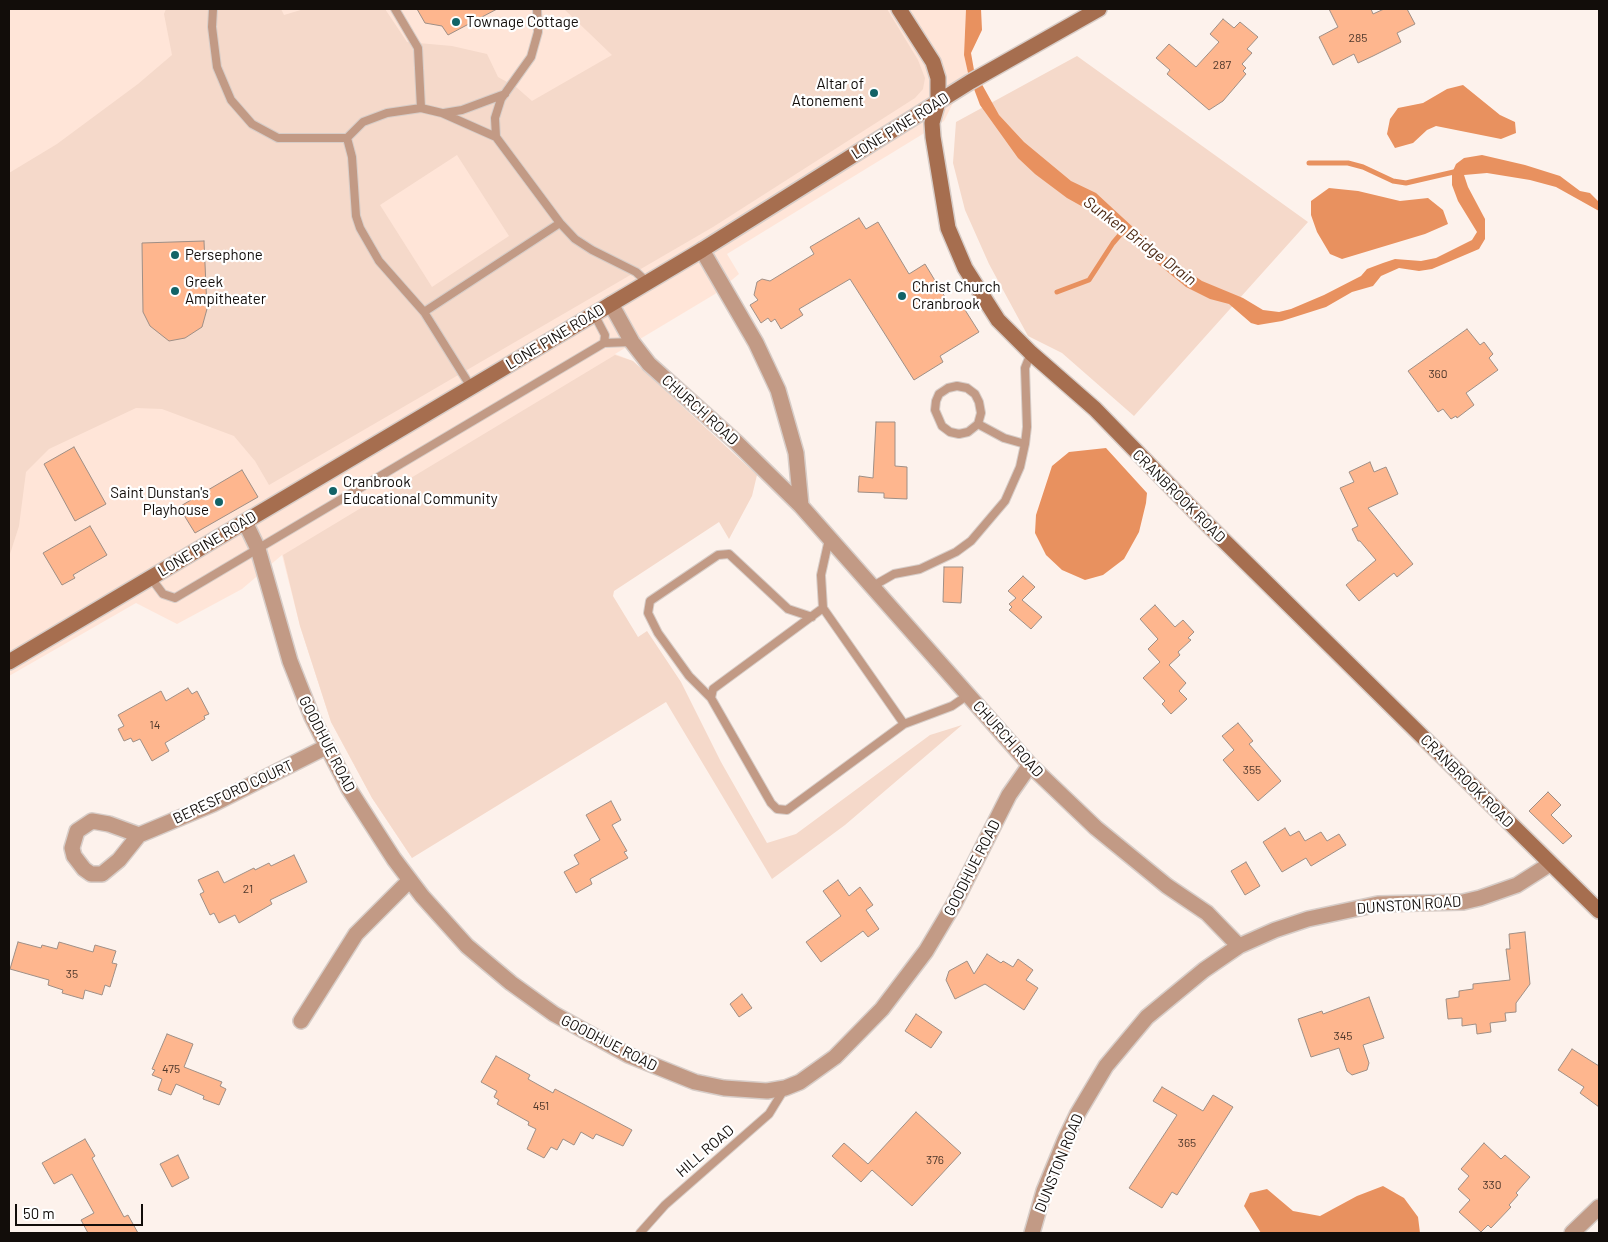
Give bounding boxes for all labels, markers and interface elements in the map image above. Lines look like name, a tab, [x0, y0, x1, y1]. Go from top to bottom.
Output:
place label: Townage Cottage	[466, 13, 579, 31]
marker: Townage Cottage	[450, 16, 462, 28]
house number: 285	[1349, 31, 1367, 45]
house number: 287	[1213, 58, 1231, 72]
place label: Altar of Atonement	[792, 75, 864, 110]
marker: Altar of Atonement	[868, 87, 880, 99]
street label: LONE PINE ROAD	[848, 89, 952, 163]
water label: Sunken Bridge Drain	[1080, 192, 1200, 290]
place label: Persephone	[185, 246, 263, 264]
marker: Persephone	[169, 249, 181, 261]
place label: Greek Ampitheater	[185, 273, 266, 308]
place label: Christ Church Cranbrook	[912, 278, 1001, 313]
marker: Greek Ampitheater	[169, 285, 181, 297]
marker: Christ Church Cranbrook	[896, 290, 908, 302]
street label: LONE PINE ROAD	[503, 301, 607, 373]
house number: 360	[1428, 367, 1448, 381]
street label: CHURCH ROAD	[658, 371, 742, 449]
street label: CRANBROOK ROAD	[1129, 446, 1229, 546]
place label: Cranbrook Educational Community	[343, 473, 498, 508]
place label: Saint Dunstan's Playhouse	[110, 484, 209, 519]
marker: Cranbrook Educational Community	[327, 485, 339, 497]
marker: Saint Dunstan's Playhouse	[213, 496, 225, 508]
street label: LONE PINE ROAD	[155, 508, 259, 580]
street label: GOODHUE ROAD	[295, 693, 359, 795]
street label: CHURCH ROAD	[969, 697, 1047, 781]
house number: 14	[150, 718, 160, 732]
street label: CRANBROOK ROAD	[1417, 731, 1517, 831]
street label: BERESFORD COURT	[170, 756, 296, 828]
house number: 355	[1243, 763, 1261, 777]
street label: GOODHUE ROAD	[940, 817, 1004, 919]
house number: 21	[243, 882, 253, 896]
street label: DUNSTON ROAD	[1356, 892, 1462, 918]
house number: 35	[66, 967, 78, 981]
street label: GOODHUE ROAD	[558, 1011, 660, 1075]
house number: 345	[1334, 1029, 1352, 1043]
house number: 475	[162, 1062, 180, 1076]
house number: 451	[533, 1099, 549, 1113]
street label: DUNSTON ROAD	[1031, 1111, 1087, 1215]
street label: HILL ROAD	[672, 1121, 738, 1181]
house number: 365	[1178, 1136, 1196, 1150]
house number: 376	[926, 1153, 944, 1167]
house number: 330	[1482, 1178, 1502, 1192]
scale bar	[18, 1194, 145, 1226]
text: 50 m	[23, 1204, 55, 1222]

